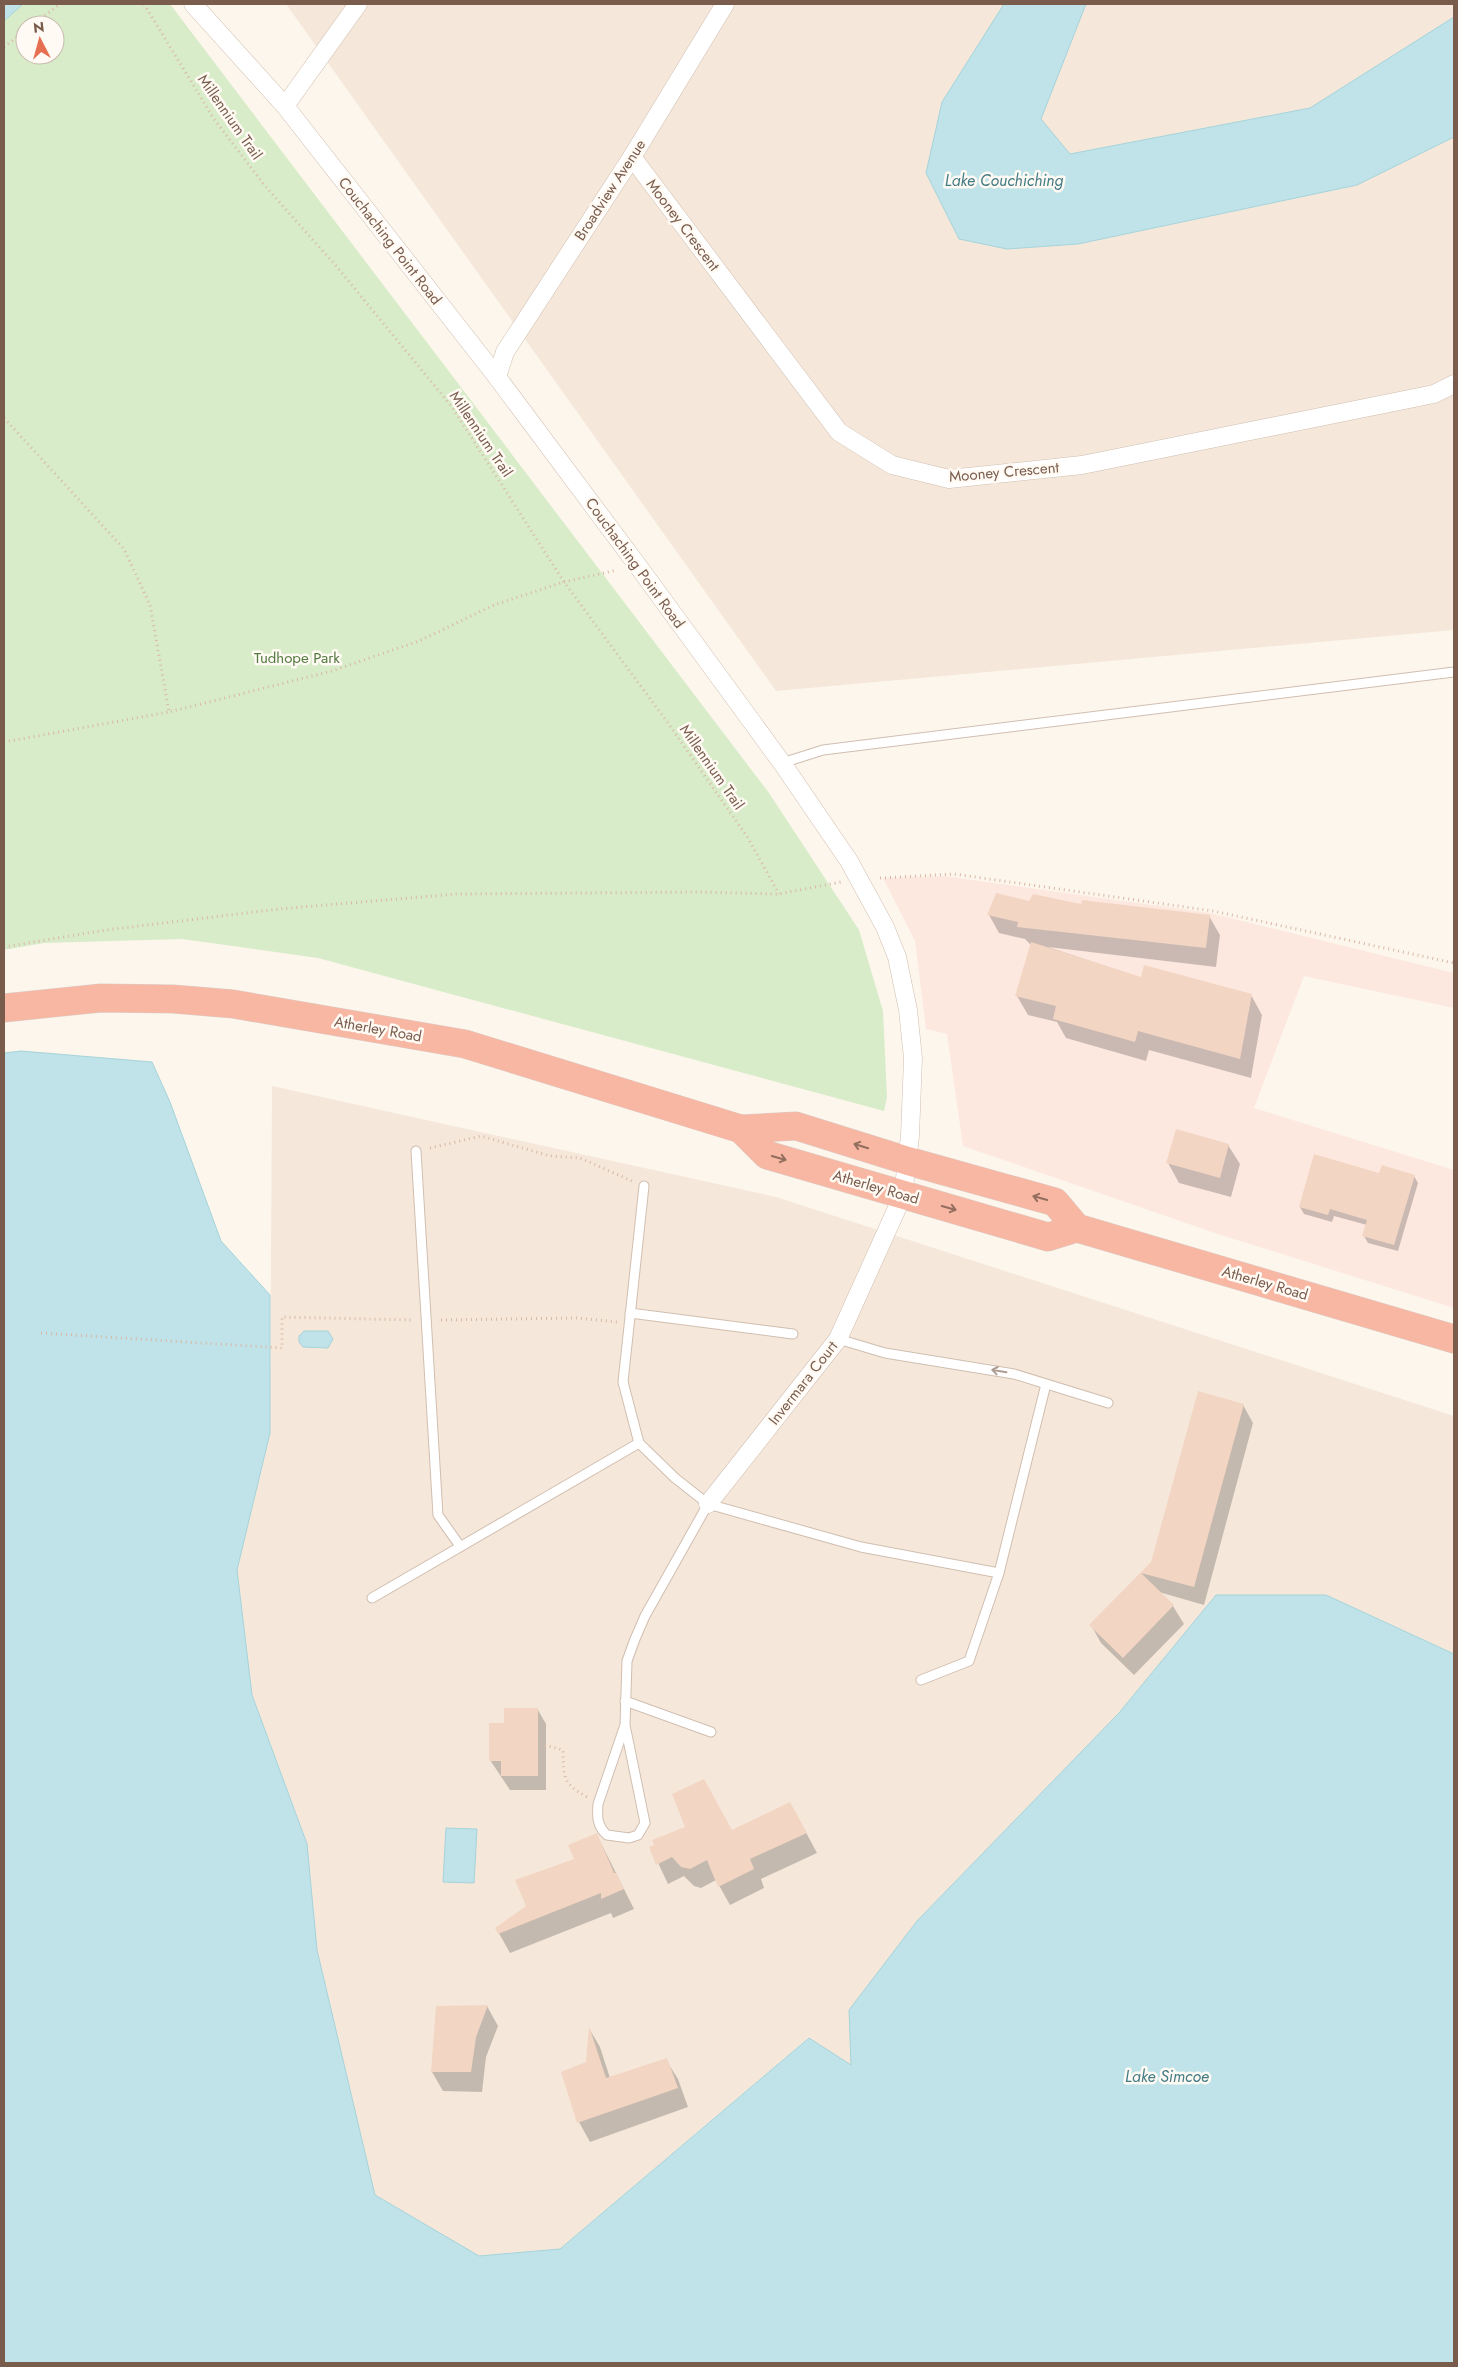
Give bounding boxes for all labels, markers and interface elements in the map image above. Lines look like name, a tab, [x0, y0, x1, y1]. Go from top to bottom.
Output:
north arrow	[15, 15, 65, 65]
text: N	[32, 17, 45, 38]
street label: Millennium Trail	[192, 70, 268, 164]
street label: Broadview Avenue	[569, 135, 651, 245]
water label: Lake Couchiching	[945, 169, 1063, 192]
street label: Couchaching Point Road	[333, 172, 447, 310]
street label: Mooney Crescent	[641, 174, 725, 276]
street label: Millennium Trail	[444, 386, 518, 482]
street label: Mooney Crescent	[948, 456, 1060, 488]
street label: Couchaching Point Road	[580, 493, 690, 633]
park label: Tudhope Park	[254, 647, 340, 669]
street label: Millennium Trail	[674, 720, 750, 814]
street label: Atherley Road	[332, 1010, 424, 1048]
one-way arrow	[854, 1141, 870, 1151]
one-way arrow	[770, 1154, 786, 1164]
street label: Atherley Road	[830, 1164, 922, 1210]
one-way arrow	[1033, 1192, 1049, 1202]
one-way arrow	[941, 1204, 957, 1214]
street label: Atherley Road	[1219, 1260, 1311, 1306]
street label: Invermara Court	[763, 1336, 843, 1430]
one-way arrow	[992, 1366, 1008, 1376]
water label: Lake Simcoe	[1125, 2065, 1209, 2088]

